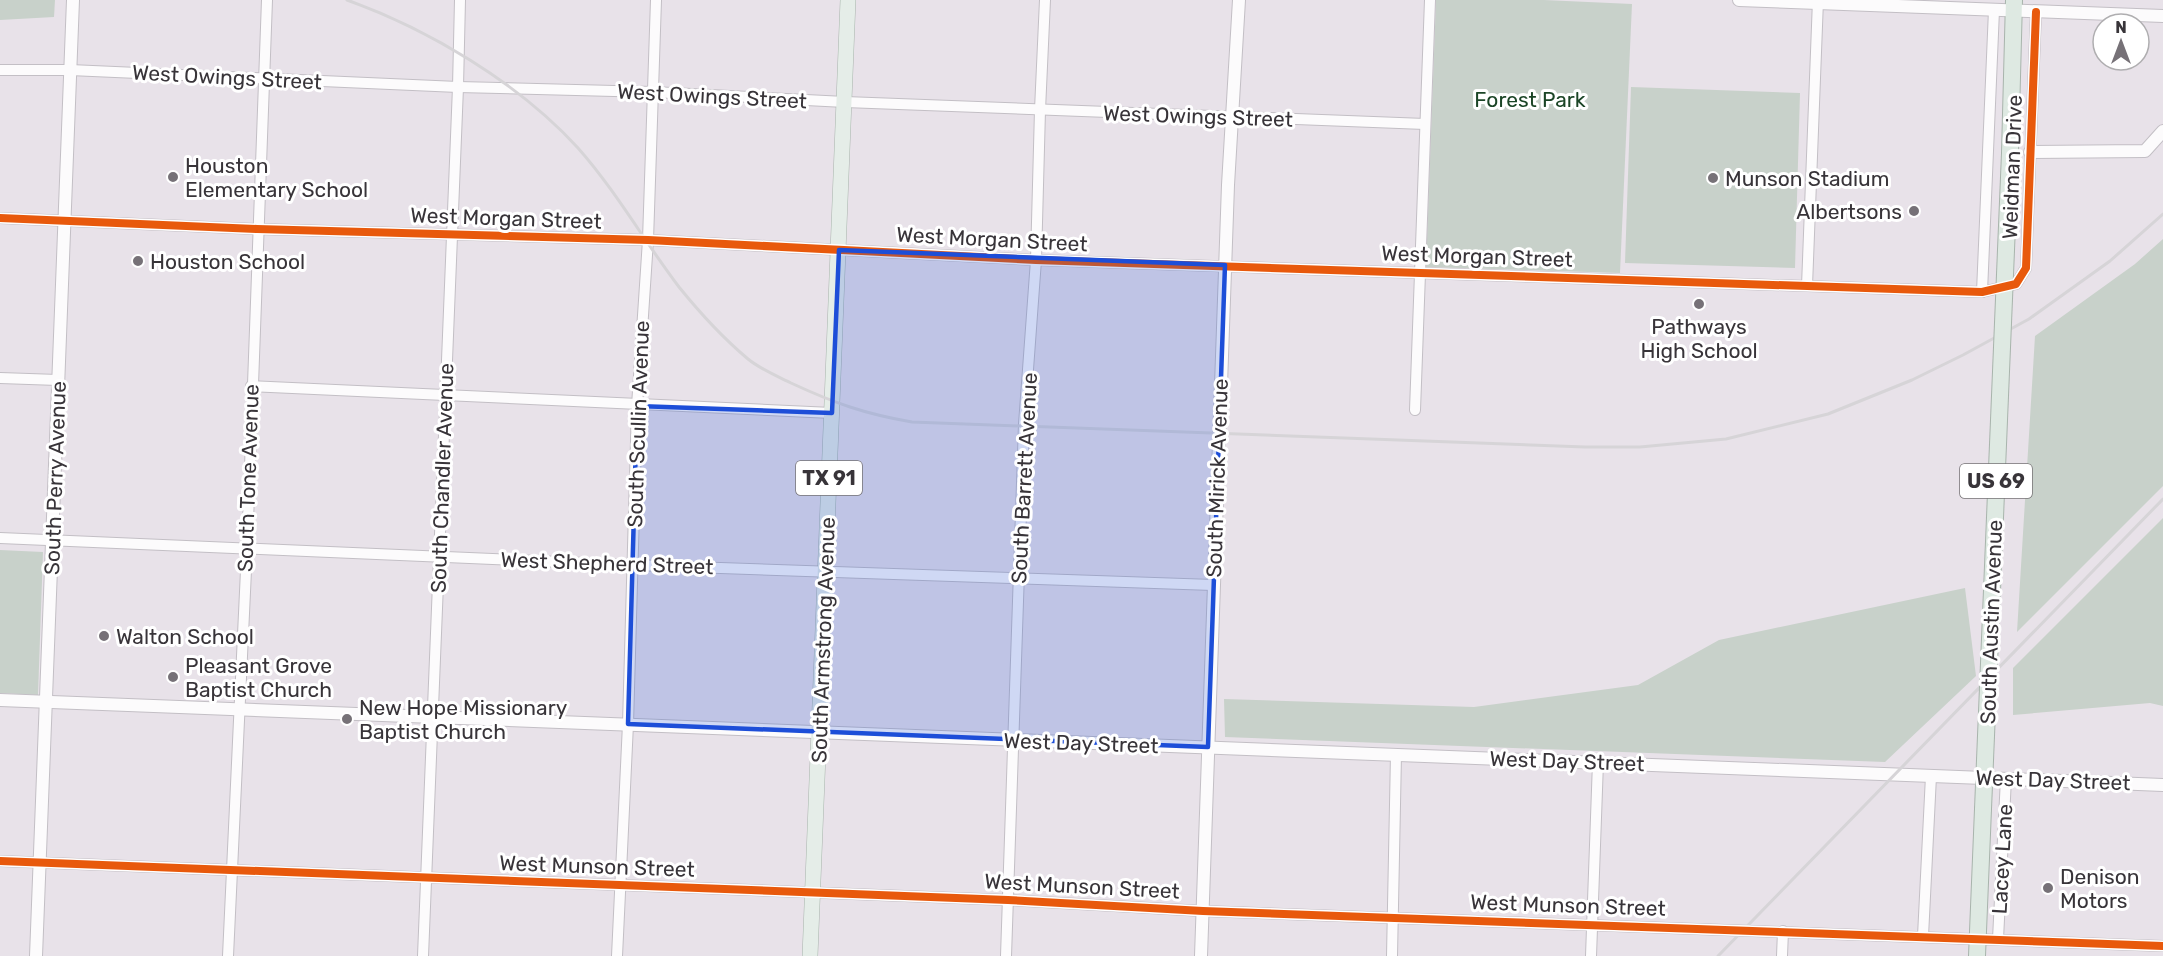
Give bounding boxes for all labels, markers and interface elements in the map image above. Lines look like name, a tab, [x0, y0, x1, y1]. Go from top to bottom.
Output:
north arrow	[2091, 12, 2151, 72]
text: N	[2115, 18, 2127, 37]
street label: West Owings Street	[131, 60, 323, 94]
street label: West Owings Street	[616, 79, 808, 113]
park label: Forest Park	[1474, 87, 1586, 112]
street label: Weidman Drive	[1997, 94, 2027, 240]
street label: West Owings Street	[1103, 100, 1293, 132]
place label: Houston Elementary School	[185, 153, 368, 202]
place label: Munson Stadium	[1725, 166, 1889, 191]
marker: Houston Elementary School	[166, 170, 180, 184]
marker: Munson Stadium	[1706, 171, 1720, 185]
place label: Albertsons	[1796, 199, 1902, 224]
street label: West Morgan Street	[410, 202, 602, 234]
marker: Albertsons	[1907, 204, 1921, 218]
street label: West Morgan Street	[896, 222, 1088, 256]
street label: West Morgan Street	[1381, 240, 1573, 272]
place label: Houston School	[150, 249, 305, 274]
marker: Houston School	[131, 254, 145, 268]
marker: Pathways High School	[1692, 297, 1706, 311]
place label: Pathways High School	[1640, 314, 1758, 363]
street label: South Scullin Avenue	[622, 320, 654, 528]
street label: South Chandler Avenue	[425, 363, 459, 593]
street label: South Barrett Avenue	[1006, 372, 1042, 584]
street label: South Mirick Avenue	[1201, 378, 1233, 578]
street label: South Perry Avenue	[39, 381, 71, 575]
street label: South Tone Avenue	[232, 384, 264, 572]
road number: TX 91	[796, 461, 862, 495]
road number: US 69	[1960, 464, 2032, 498]
street label: South Armstrong Avenue	[806, 517, 840, 763]
street label: South Austin Avenue	[1975, 519, 2007, 725]
street label: West Shepherd Street	[500, 547, 714, 579]
place label: Walton School	[116, 624, 254, 649]
marker: Walton School	[97, 629, 111, 643]
place label: Pleasant Grove Baptist Church	[185, 653, 332, 702]
marker: Pleasant Grove Baptist Church	[166, 670, 180, 684]
place label: New Hope Missionary Baptist Church	[359, 695, 568, 744]
marker: New Hope Missionary Baptist Church	[340, 712, 354, 726]
street label: West Day Street	[1003, 728, 1159, 758]
street label: West Day Street	[1489, 746, 1645, 776]
street label: West Day Street	[1975, 765, 2131, 795]
street label: Lacey Lane	[1987, 803, 2017, 915]
street label: West Munson Street	[499, 850, 695, 882]
place label: Denison Motors	[2060, 864, 2140, 913]
street label: West Munson Street	[984, 868, 1180, 904]
marker: Denison Motors	[2041, 881, 2055, 895]
street label: West Munson Street	[1470, 889, 1666, 921]

